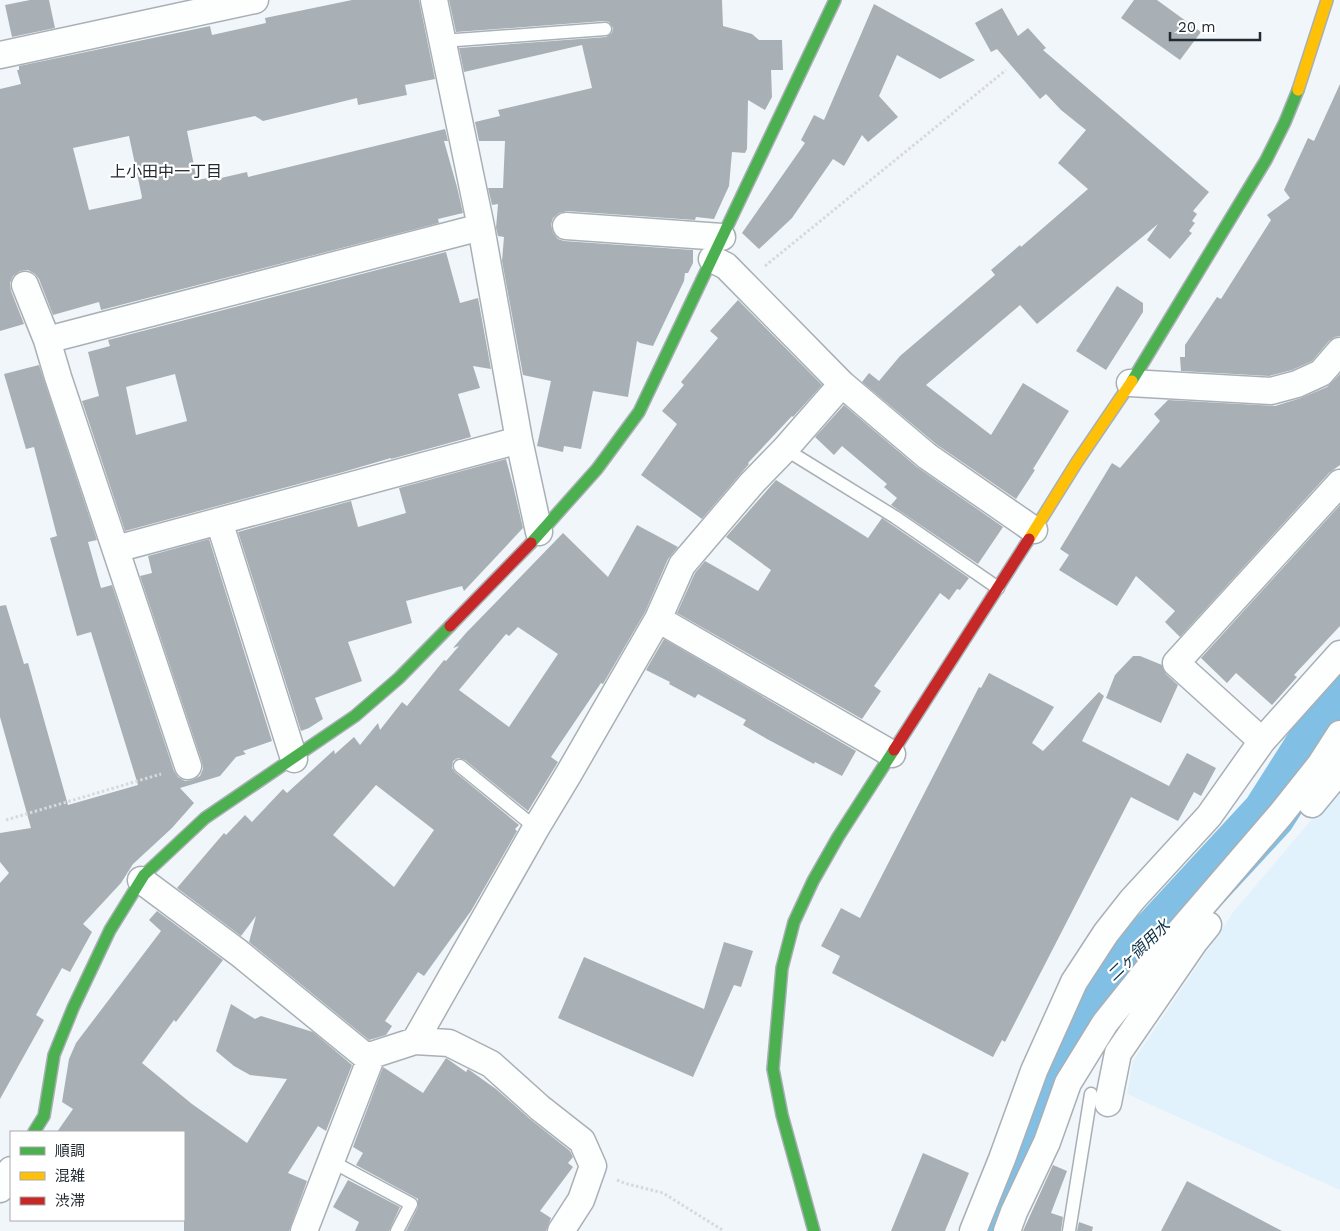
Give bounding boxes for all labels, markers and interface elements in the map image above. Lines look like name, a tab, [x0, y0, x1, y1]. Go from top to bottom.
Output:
scale bar	[1170, 10, 1260, 42]
text: 20 m	[1178, 18, 1216, 36]
district label: 上小田中一丁目	[110, 162, 222, 181]
water label: 二ヶ領用水	[1103, 914, 1175, 985]
legend	[10, 1131, 185, 1221]
text: 順調	[55, 1142, 85, 1160]
text: 混雑	[55, 1167, 85, 1185]
text: 渋滞	[55, 1192, 85, 1210]

